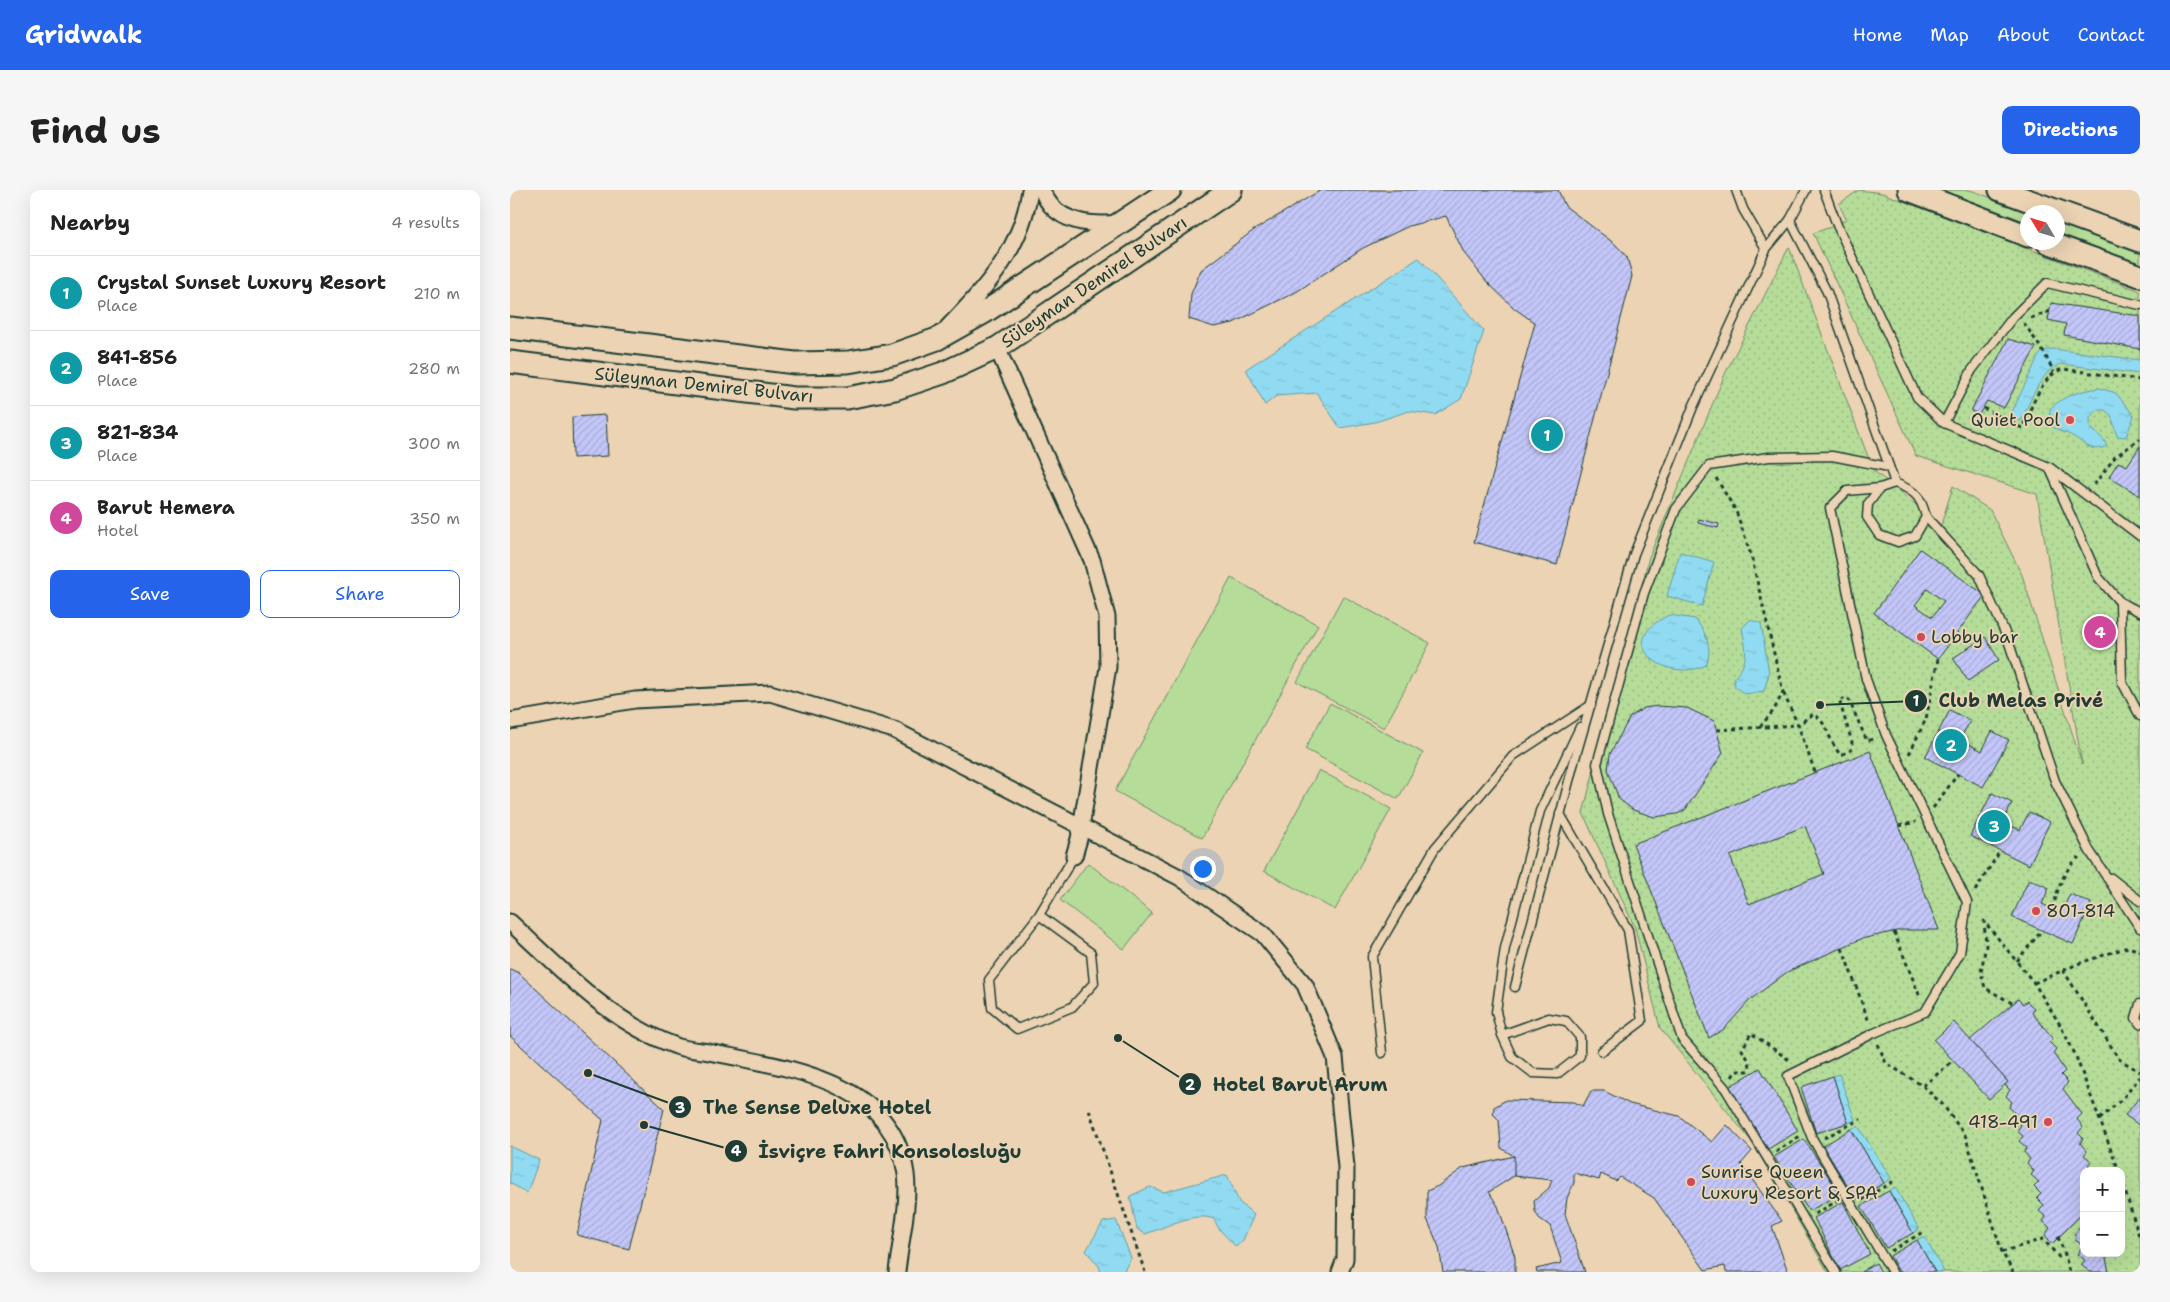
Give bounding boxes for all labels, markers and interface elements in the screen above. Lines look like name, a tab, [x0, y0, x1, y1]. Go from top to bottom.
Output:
text: Gridwalk	[25, 19, 142, 51]
text: Home	[1853, 23, 1902, 47]
text: Map	[1930, 23, 1969, 47]
text: About	[1997, 23, 2050, 47]
text: Contact	[2078, 23, 2145, 47]
button: Directions	[2002, 106, 2140, 154]
text: Find us	[30, 107, 161, 154]
north arrow	[2020, 205, 2065, 250]
text: Nearby	[50, 209, 130, 237]
street label: Süleyman Demirel Bulvarı	[996, 211, 1192, 353]
text: 4 results	[391, 212, 460, 233]
text: Crystal Sunset Luxury Resort	[97, 270, 386, 295]
text: 1	[62, 283, 70, 304]
text: 210 m	[413, 283, 460, 304]
text: Place	[97, 295, 138, 316]
text: 841-856	[97, 345, 177, 370]
text: 2	[60, 358, 72, 379]
text: 280 m	[408, 358, 460, 379]
street label: Süleyman Demirel Bulvarı	[593, 362, 815, 408]
text: Place	[97, 370, 138, 391]
place label: Quiet Pool	[1971, 408, 2061, 432]
marker: Quiet Pool	[2064, 414, 2076, 426]
pin: 1	[1531, 416, 1563, 454]
text: 821-834	[97, 420, 178, 445]
text: 3	[60, 433, 72, 454]
text: 300 m	[408, 433, 460, 454]
text: Place	[97, 445, 138, 466]
text: Barut Hemera	[97, 495, 235, 520]
text: 4	[60, 508, 72, 529]
text: 350 m	[409, 508, 460, 529]
text: Hotel	[97, 520, 138, 541]
button: Save	[50, 570, 250, 618]
button: Share	[260, 570, 460, 618]
pin: 4	[2084, 613, 2116, 651]
place label: Lobby bar	[1931, 625, 2019, 649]
marker: Lobby bar	[1915, 631, 1927, 643]
callout: Club Melas Privé	[1904, 684, 2114, 718]
text: Club Melas Privé	[1939, 688, 2103, 713]
text: 1	[1913, 691, 1920, 711]
pin: 2	[1935, 726, 1967, 764]
pin: 3	[1978, 807, 2010, 845]
your location	[1190, 856, 1216, 882]
place label: 801-814	[2046, 899, 2115, 923]
marker: 801-814	[2030, 905, 2042, 917]
callout: Hotel Barut Arum	[1178, 1067, 1398, 1101]
text: Hotel Barut Arum	[1212, 1072, 1388, 1097]
text: 2	[1185, 1075, 1196, 1095]
callout: The Sense Deluxe Hotel	[668, 1090, 942, 1124]
text: The Sense Deluxe Hotel	[703, 1095, 932, 1120]
text: 3	[675, 1098, 685, 1118]
place label: 418-491	[1968, 1110, 2038, 1134]
marker: 418-491	[2042, 1116, 2054, 1128]
callout: İsviçre Fahri Konsolosluğu	[724, 1134, 1032, 1168]
text: İsviçre Fahri Konsolosluğu	[758, 1139, 1022, 1164]
text: 4	[731, 1141, 742, 1161]
place label: Sunrise Queen Luxury Resort & SPA	[1701, 1160, 1878, 1205]
map controls	[2080, 1167, 2125, 1257]
button: +	[2080, 1167, 2125, 1212]
marker: Sunrise Queen Luxury Resort & SPA	[1685, 1176, 1697, 1188]
button: −	[2080, 1212, 2125, 1257]

